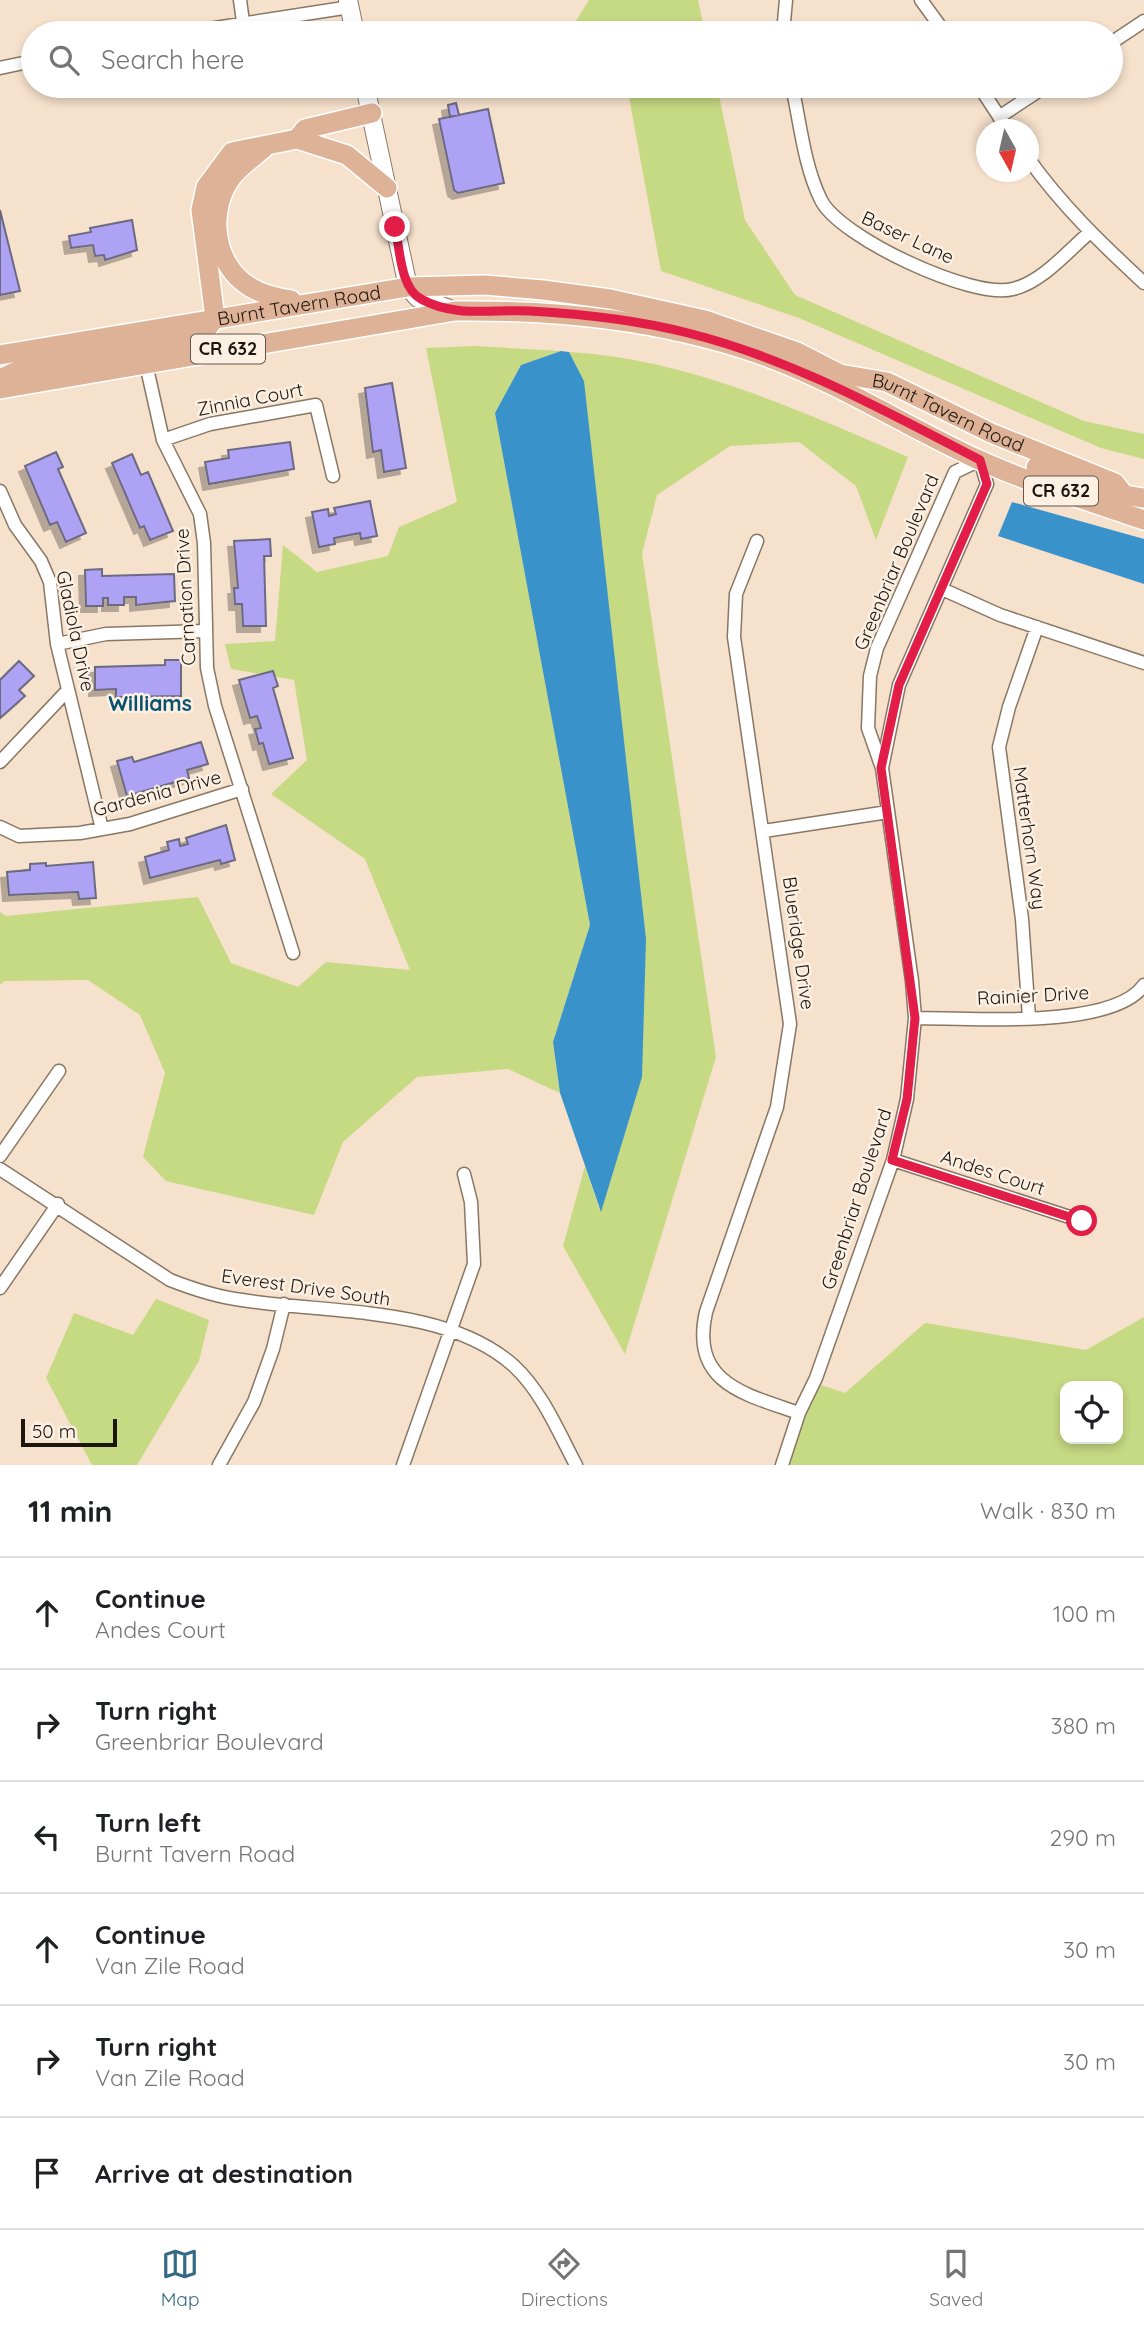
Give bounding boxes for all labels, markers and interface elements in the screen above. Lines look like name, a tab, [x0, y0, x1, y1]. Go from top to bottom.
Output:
search box	[21, 21, 1123, 98]
icon: search	[45, 41, 83, 79]
text: Search here	[101, 43, 245, 76]
north arrow	[976, 119, 1039, 182]
street label: Baser Lane	[858, 205, 958, 269]
route end	[379, 211, 410, 242]
street label: Burnt Tavern Road	[215, 280, 382, 331]
road number: CR 632	[191, 334, 265, 363]
street label: Burnt Tavern Road	[870, 368, 1028, 457]
street label: Zinnia Court	[195, 377, 305, 421]
street label: Greenbriar Boulevard	[848, 470, 944, 654]
road number: CR 632	[1024, 476, 1098, 505]
street label: Carnation Drive	[169, 528, 201, 666]
street label: Gladiola Drive	[51, 568, 101, 694]
district label: Williams	[108, 690, 192, 716]
street label: Gardenia Drive	[90, 764, 224, 822]
street label: Matterhorn Way	[1008, 765, 1052, 911]
street label: Blueridge Drive	[778, 875, 820, 1011]
street label: Rainier Drive	[976, 980, 1090, 1010]
street label: Greenbriar Boulevard	[815, 1105, 897, 1293]
street label: Andes Court	[938, 1144, 1048, 1200]
route start	[1066, 1205, 1097, 1236]
street label: Everest Drive South	[220, 1263, 392, 1311]
map controls	[1060, 1381, 1123, 1444]
button: locate	[1060, 1381, 1123, 1444]
scale bar	[21, 1416, 117, 1448]
text: 50 m	[32, 1419, 76, 1443]
text: 11 min	[28, 1492, 112, 1530]
text: Walk · 830 m	[980, 1496, 1116, 1525]
text: Continue	[95, 1582, 206, 1615]
icon: ahead	[28, 1594, 66, 1632]
text: 100 m	[1053, 1599, 1116, 1628]
text: Andes Court	[95, 1615, 226, 1644]
text: Turn right	[95, 1694, 217, 1727]
icon: right	[28, 1706, 66, 1744]
text: 380 m	[1051, 1711, 1116, 1740]
text: Greenbriar Boulevard	[95, 1727, 324, 1756]
text: Turn left	[95, 1806, 202, 1839]
icon: left	[28, 1818, 66, 1856]
text: 290 m	[1049, 1823, 1116, 1852]
text: Burnt Tavern Road	[95, 1839, 295, 1868]
text: Continue	[95, 1918, 206, 1951]
icon: ahead	[28, 1930, 66, 1968]
text: 30 m	[1063, 1935, 1116, 1964]
text: Van Zile Road	[95, 1951, 245, 1980]
text: Turn right	[95, 2030, 217, 2063]
icon: right	[28, 2042, 66, 2080]
text: 30 m	[1063, 2047, 1116, 2076]
text: Van Zile Road	[95, 2063, 245, 2092]
icon: arrive	[28, 2154, 66, 2192]
text: Arrive at destination	[95, 2157, 353, 2190]
tab: Map	[161, 2245, 199, 2311]
tab: Directions	[521, 2245, 608, 2311]
tab: Saved	[929, 2245, 983, 2311]

